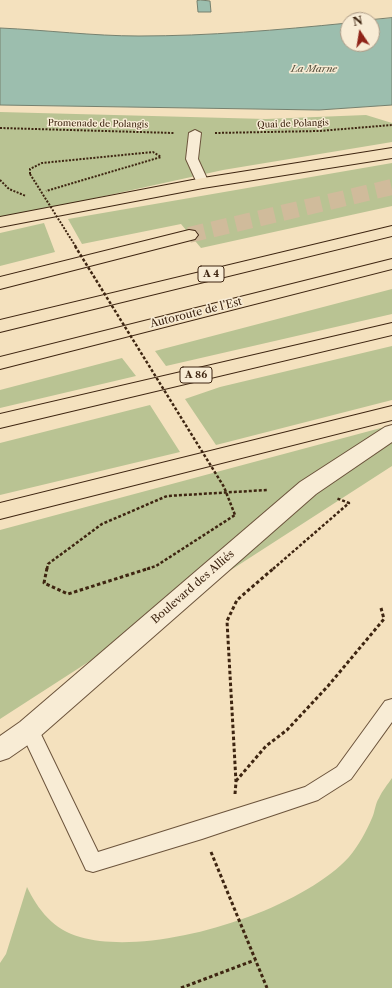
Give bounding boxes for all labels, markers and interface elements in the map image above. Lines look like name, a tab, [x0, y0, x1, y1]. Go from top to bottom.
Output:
north arrow	[340, 12, 380, 52]
text: N	[352, 13, 364, 29]
water label: La Marne	[291, 63, 337, 75]
street label: Quai de Polangis	[257, 117, 329, 131]
street label: Promenade de Polangis	[48, 118, 148, 130]
road number: A 4	[198, 266, 224, 282]
street label: Autoroute de l’Est	[149, 295, 243, 331]
road number: A 86	[180, 367, 212, 383]
street label: Boulevard des Alliés	[149, 547, 237, 627]

